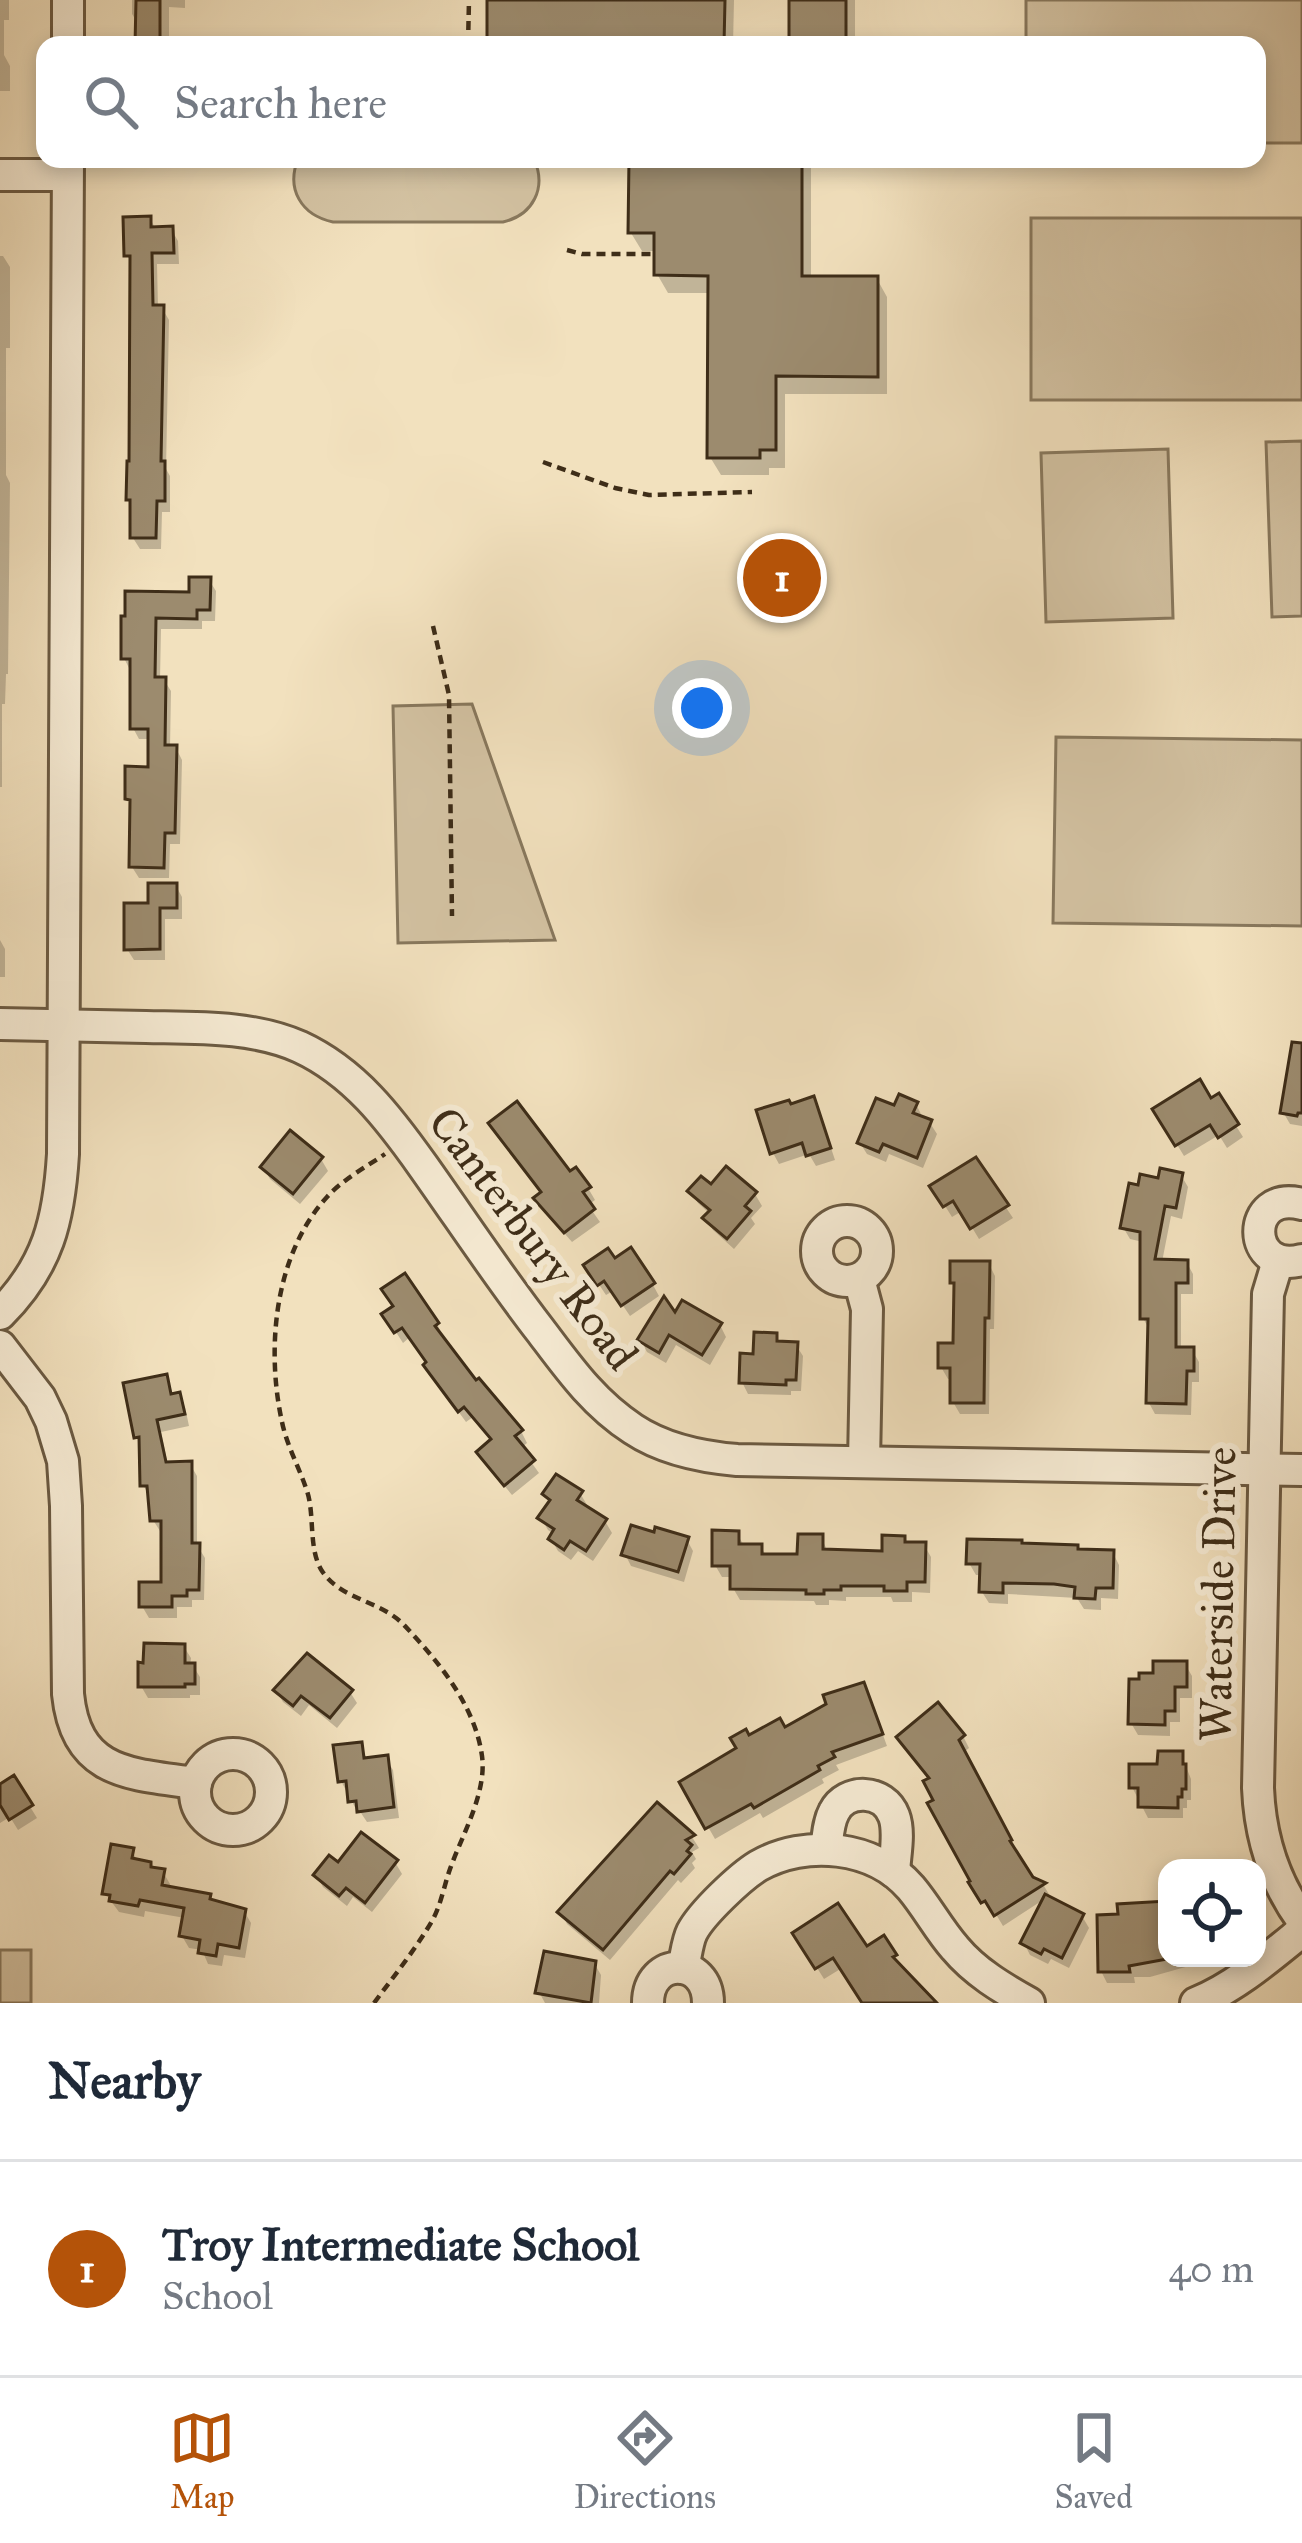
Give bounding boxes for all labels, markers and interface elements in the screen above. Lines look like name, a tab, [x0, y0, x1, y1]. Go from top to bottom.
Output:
search box	[36, 36, 1266, 168]
icon: search	[78, 69, 144, 135]
text: Search here	[174, 75, 387, 130]
pin: 1	[743, 533, 821, 623]
your location	[672, 678, 732, 738]
street label: Canterbury Road	[417, 1096, 650, 1381]
street label: Waterside Drive	[1187, 1446, 1248, 1742]
map controls	[1158, 1859, 1266, 1967]
button: locate	[1158, 1859, 1266, 1967]
text: Nearby	[48, 2050, 200, 2112]
text: Troy Intermediate School	[162, 2217, 639, 2272]
text: 1	[79, 2245, 95, 2293]
text: 40 m	[1168, 2245, 1254, 2293]
text: School	[162, 2272, 273, 2320]
tab: Map	[169, 2405, 235, 2517]
tab: Directions	[574, 2405, 716, 2517]
tab: Saved	[1054, 2405, 1133, 2517]

